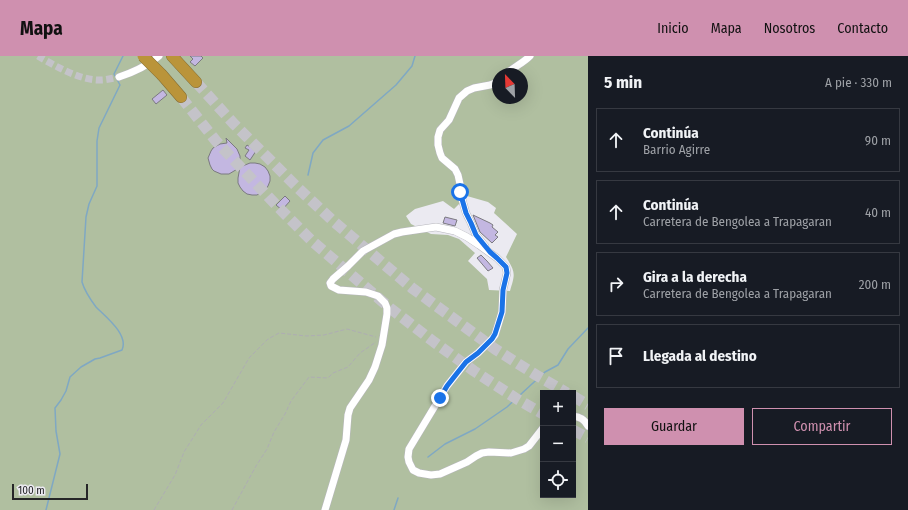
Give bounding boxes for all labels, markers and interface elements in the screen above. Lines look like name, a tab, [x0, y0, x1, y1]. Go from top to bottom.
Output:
text: Mapa	[20, 17, 63, 40]
text: Inicio	[657, 20, 689, 37]
text: Mapa	[711, 20, 742, 37]
text: Nosotros	[764, 20, 815, 37]
text: Contacto	[837, 20, 888, 37]
north arrow	[492, 68, 528, 104]
text: 5 min	[604, 72, 642, 93]
text: A pie · 330 m	[825, 75, 892, 90]
text: Continúa	[643, 124, 699, 142]
icon: ahead	[605, 129, 627, 151]
text: 90 m	[865, 133, 891, 148]
text: Barrio Agirre	[643, 142, 710, 157]
route start	[451, 183, 469, 201]
text: Continúa	[643, 196, 699, 214]
icon: ahead	[605, 201, 627, 223]
text: 40 m	[865, 205, 891, 220]
text: Carretera de Bengolea a Trapagaran	[643, 214, 832, 229]
text: Gira a la derecha	[643, 268, 747, 286]
icon: right	[605, 273, 627, 295]
text: 200 m	[859, 277, 891, 292]
text: Carretera de Bengolea a Trapagaran	[643, 286, 832, 301]
icon: arrive	[605, 345, 627, 367]
text: Llegada al destino	[643, 347, 757, 365]
route end	[431, 389, 449, 407]
map controls	[540, 390, 576, 498]
button: +	[540, 390, 576, 426]
button: Guardar	[604, 408, 744, 445]
button: Compartir	[752, 408, 892, 445]
button: −	[540, 426, 576, 462]
button: locate	[540, 462, 576, 498]
scale bar	[12, 482, 88, 501]
text: 100 m	[18, 484, 45, 497]

